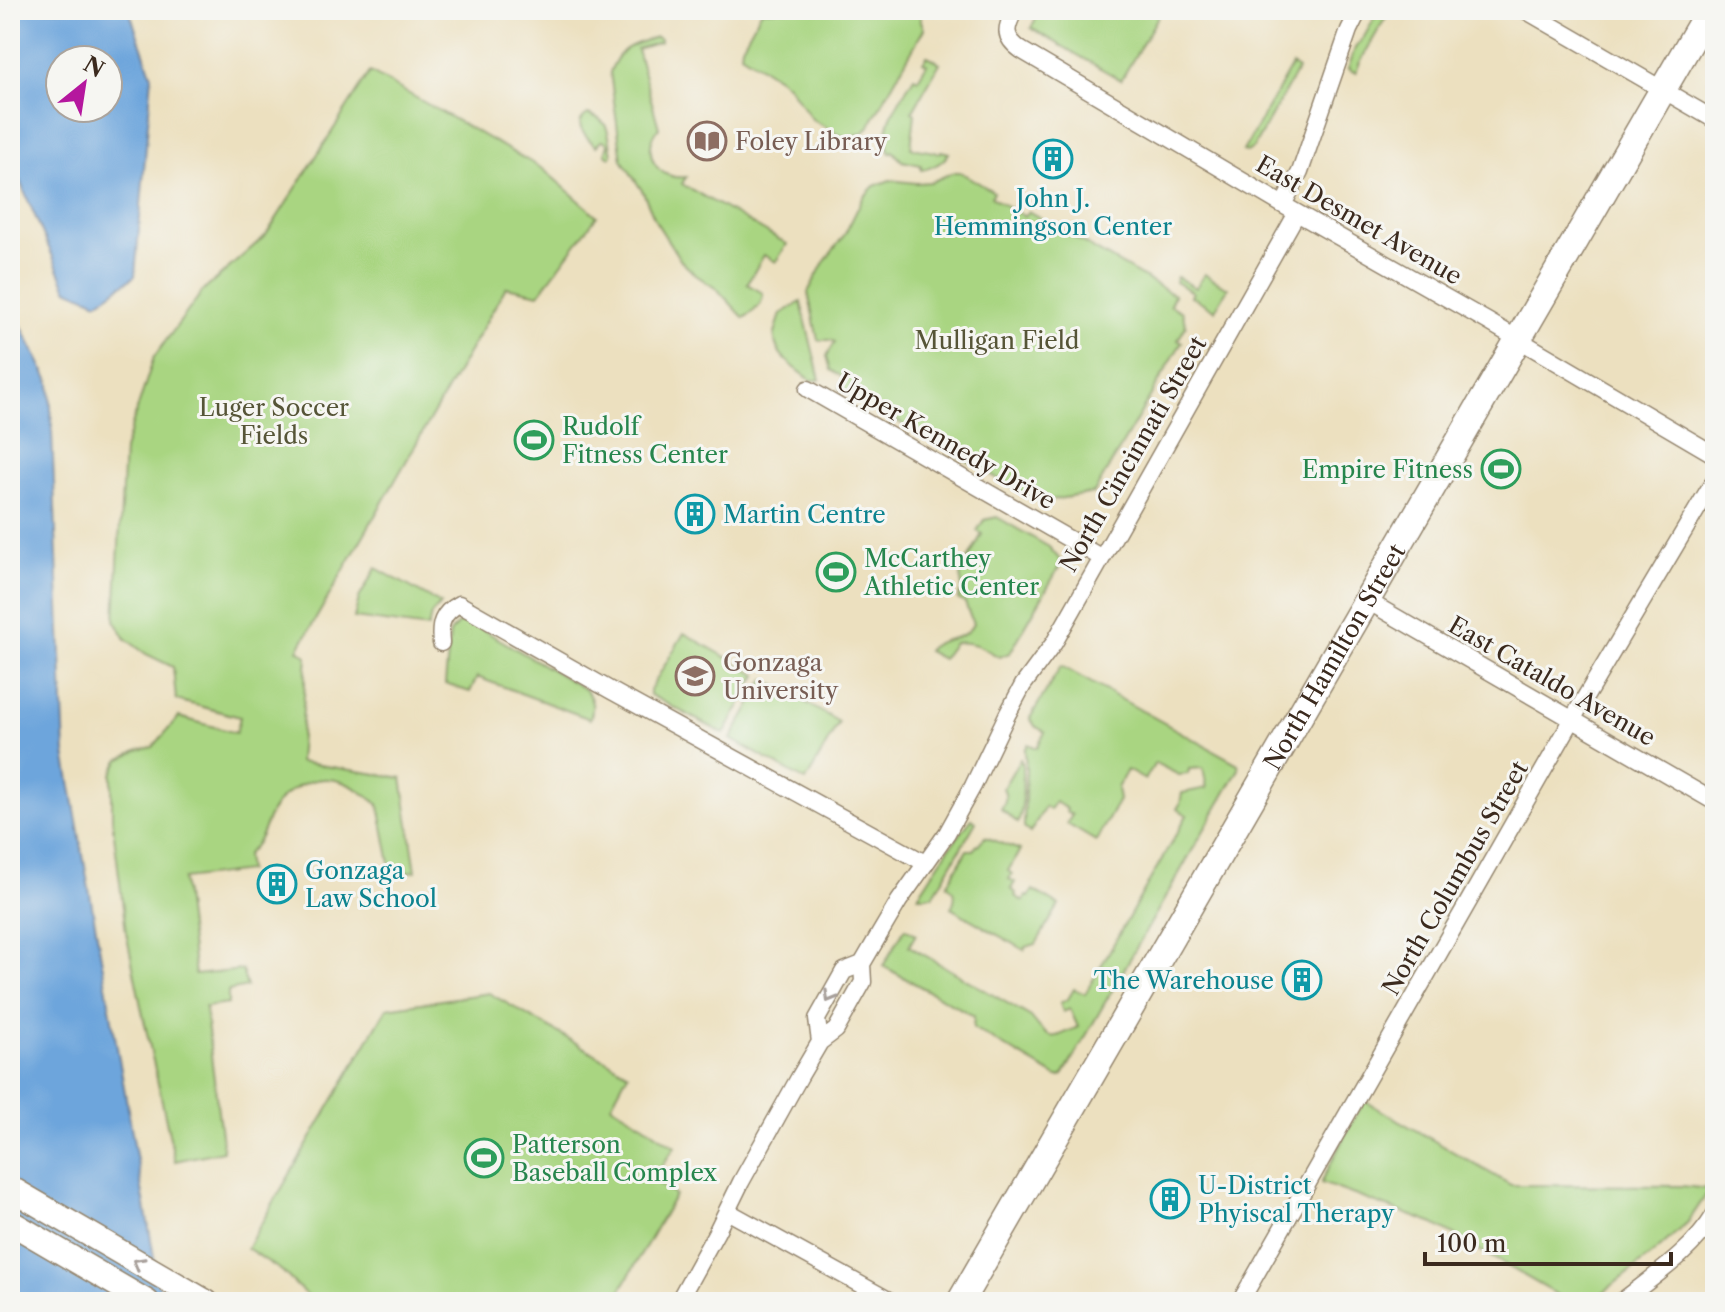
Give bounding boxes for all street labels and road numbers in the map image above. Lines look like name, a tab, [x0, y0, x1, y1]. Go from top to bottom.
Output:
street label: East Desmet Avenue	[1251, 149, 1467, 291]
street label: North Cincinnati Street	[1054, 330, 1213, 577]
street label: Upper Kennedy Drive	[831, 366, 1061, 516]
street label: North Hamilton Street	[1257, 538, 1411, 775]
street label: East Cataldo Avenue	[1443, 610, 1661, 752]
street label: North Columbus Street	[1376, 755, 1534, 1000]

